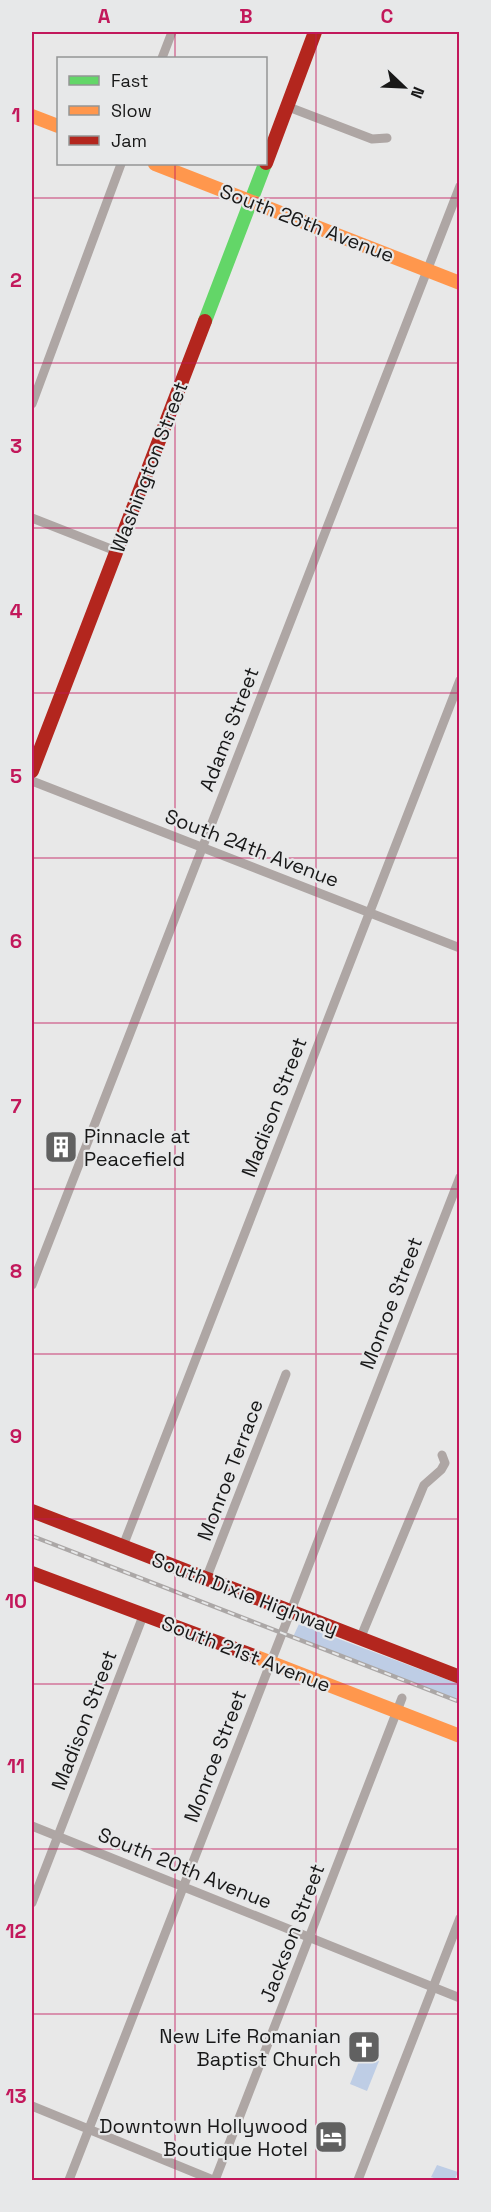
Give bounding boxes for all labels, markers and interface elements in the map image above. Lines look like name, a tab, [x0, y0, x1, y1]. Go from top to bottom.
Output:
text: A	[98, 3, 111, 29]
text: B	[239, 3, 253, 29]
text: C	[381, 3, 394, 29]
legend	[57, 57, 267, 165]
north arrow	[374, 57, 434, 117]
text: Fast	[111, 69, 148, 92]
text: N	[406, 84, 429, 102]
text: Slow	[111, 99, 152, 122]
text: 1	[11, 102, 21, 128]
text: Jam	[111, 129, 147, 152]
street label: South 26th Avenue	[216, 178, 398, 268]
text: 2	[10, 267, 22, 293]
street label: Washington Street	[104, 378, 194, 556]
text: 3	[10, 433, 22, 459]
text: 4	[10, 598, 23, 624]
street label: Adams Street	[193, 663, 265, 795]
text: 5	[10, 763, 22, 789]
street label: South 24th Avenue	[161, 803, 343, 893]
text: 6	[10, 928, 22, 954]
street label: Madison Street	[235, 1033, 313, 1181]
text: 7	[10, 1093, 22, 1119]
place label: Pinnacle at Peacefield	[84, 1123, 191, 1172]
building icon: Pinnacle at Peacefield	[43, 1129, 79, 1165]
street label: Monroe Street	[354, 1233, 428, 1373]
text: 8	[10, 1258, 22, 1284]
street label: Monroe Terrace	[191, 1396, 269, 1544]
text: 9	[10, 1423, 22, 1449]
street label: South Dixie Highway	[148, 1546, 342, 1642]
text: 10	[5, 1588, 27, 1614]
street label: South 21st Avenue	[158, 1610, 334, 1698]
street label: Madison Street	[45, 1646, 123, 1794]
street label: Monroe Street	[178, 1686, 252, 1826]
text: 11	[7, 1753, 25, 1779]
street label: South 20th Avenue	[94, 1821, 276, 1915]
street label: Jackson Street	[254, 1860, 330, 2006]
text: 12	[6, 1918, 27, 1944]
place label: New Life Romanian Baptist Church	[159, 2023, 341, 2072]
church icon: New Life Romanian Baptist Church	[346, 2029, 382, 2065]
text: 13	[5, 2083, 27, 2109]
place label: Downtown Hollywood Boutique Hotel	[99, 2113, 308, 2162]
hotel icon: Downtown Hollywood Boutique Hotel	[313, 2119, 349, 2155]

